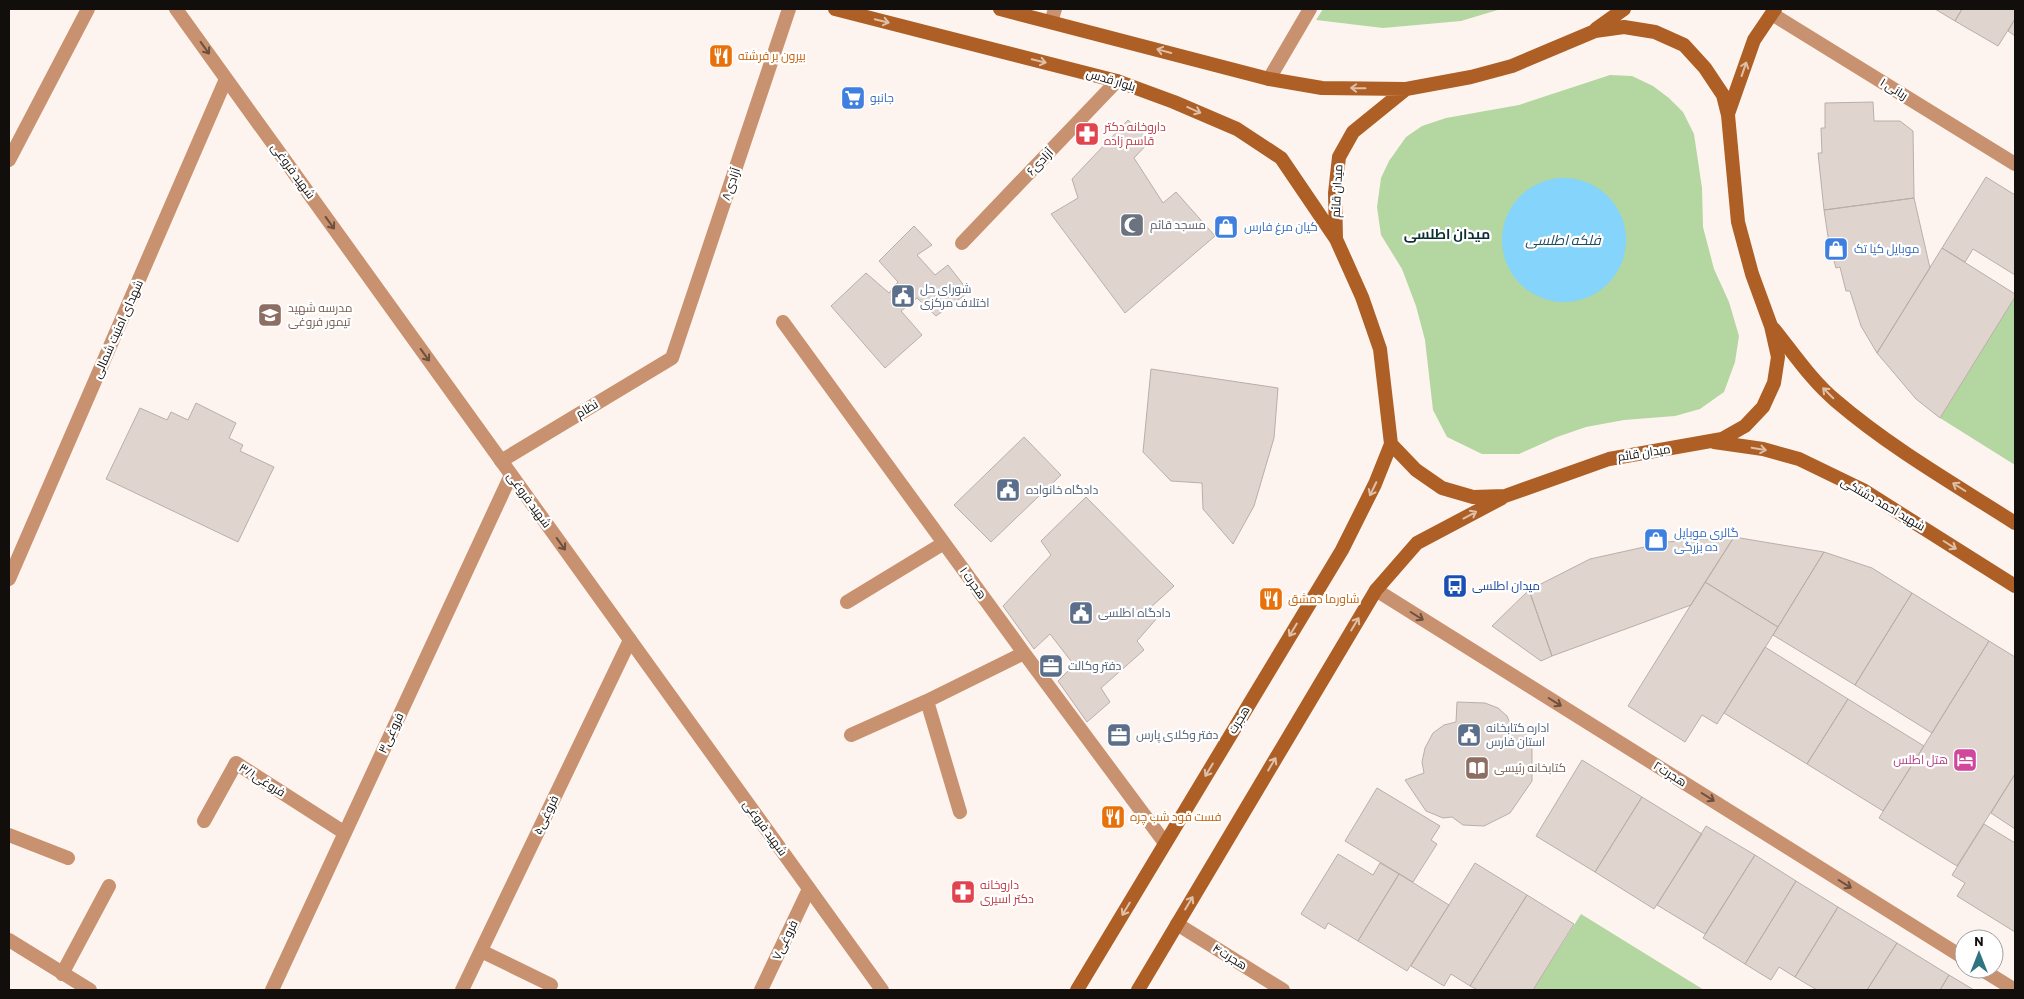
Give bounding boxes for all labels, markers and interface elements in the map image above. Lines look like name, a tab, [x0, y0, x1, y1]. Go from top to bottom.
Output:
one-way arrow	[873, 17, 889, 26]
one-way arrow	[199, 41, 210, 54]
restaurant icon: بیرون بر فرشته	[708, 43, 734, 69]
one-way arrow	[1157, 46, 1173, 55]
place label: بیرون بر فرشته	[738, 48, 806, 63]
one-way arrow	[1031, 57, 1047, 66]
one-way arrow	[1740, 62, 1749, 77]
street label: بلوار قدس	[1085, 65, 1138, 94]
street label: ربانی ۱	[1878, 74, 1911, 103]
one-way arrow	[1350, 83, 1366, 93]
supermarket icon: جانبو	[840, 85, 866, 111]
place label: جانبو	[870, 90, 894, 105]
one-way arrow	[1186, 106, 1201, 116]
place label: داروخانه دکتر قاسم زاده	[1103, 119, 1166, 149]
pharmacy icon: داروخانه دکتر قاسم زاده	[1074, 121, 1100, 147]
street label: شهید فروغی	[268, 140, 319, 202]
street label: آزادی۶	[1023, 144, 1057, 178]
street label: میدان قائم	[1328, 164, 1346, 218]
street label: آزادی۸	[718, 165, 743, 202]
mosque icon: مسجد قائم	[1119, 212, 1145, 238]
shop icon: کیان مرغ فارس	[1213, 214, 1239, 240]
one-way arrow	[325, 216, 335, 230]
place label: مسجد قائم	[1150, 217, 1206, 233]
place label: کیان مرغ فارس	[1244, 219, 1318, 235]
district label: میدان اطلسی	[1404, 225, 1490, 243]
water label: فلکه اطلسی	[1525, 231, 1602, 249]
shop icon: موبایل کیا تک	[1823, 236, 1849, 262]
place label: موبایل کیا تک	[1854, 241, 1919, 256]
street label: شهدای امنیت شمالی	[89, 277, 146, 380]
place label: شورای حل اختلاف مرکزی	[920, 281, 989, 310]
public building icon: شورای حل اختلاف مرکزی	[890, 283, 916, 309]
place label: مدرسه شهید تیمور فروغی	[288, 300, 352, 329]
school or university icon: مدرسه شهید تیمور فروغی	[257, 302, 283, 328]
one-way arrow	[420, 348, 430, 362]
one-way arrow	[1822, 387, 1834, 399]
street label: نظام	[573, 396, 601, 422]
street label: میدان قائم	[1616, 441, 1672, 465]
one-way arrow	[1751, 444, 1767, 454]
street label: شهید فروغی	[504, 469, 555, 531]
street label: شهید احمد دشتکی	[1838, 473, 1928, 534]
public building icon: دادگاه خانواده	[995, 477, 1021, 503]
one-way arrow	[1368, 481, 1377, 496]
place label: دادگاه خانواده	[1026, 482, 1098, 497]
one-way arrow	[1953, 482, 1967, 492]
one-way arrow	[1463, 509, 1477, 519]
place label: گالری موبایل ده بزرگی	[1674, 525, 1739, 554]
shop icon: گالری موبایل ده بزرگی	[1643, 527, 1669, 553]
one-way arrow	[555, 537, 566, 550]
one-way arrow	[1943, 540, 1957, 550]
street label: هجرت ۱	[957, 564, 990, 602]
bus stop icon: میدان اطلسی	[1442, 573, 1468, 599]
place label: میدان اطلسی	[1472, 578, 1540, 593]
restaurant icon: شاورما دمشق	[1258, 586, 1284, 612]
place label: شاورما دمشق	[1288, 591, 1359, 606]
public building icon: دادگاه اطلسی	[1068, 600, 1094, 626]
place label: دادگاه اطلسی	[1098, 605, 1171, 620]
one-way arrow	[1410, 611, 1424, 621]
one-way arrow	[1351, 617, 1361, 631]
one-way arrow	[1287, 623, 1297, 637]
office icon: دفتر وکالت	[1038, 653, 1064, 679]
place label: دفتر وکالت	[1068, 658, 1121, 673]
one-way arrow	[1548, 696, 1562, 707]
street label: هجرت	[1224, 703, 1253, 736]
street label: فروغی۳	[375, 710, 406, 756]
place label: اداره کتابخانه استان فارس	[1486, 720, 1550, 749]
office icon: دفتر وکلای پارس	[1106, 722, 1132, 748]
public building icon: اداره کتابخانه استان فارس	[1456, 722, 1482, 748]
place label: دفتر وکلای پارس	[1136, 727, 1218, 744]
hotel icon: هتل اطلس	[1952, 747, 1978, 773]
place label: هتل اطلس	[1893, 752, 1948, 767]
library icon: کتابخانه رئیسی	[1464, 755, 1490, 781]
one-way arrow	[1268, 757, 1278, 771]
street label: هجرت۲	[1651, 758, 1690, 790]
street label: فروغی۳/۱	[236, 759, 288, 800]
place label: کتابخانه رئیسی	[1494, 760, 1566, 775]
one-way arrow	[1204, 762, 1214, 776]
street label: فروغی۵	[530, 793, 561, 837]
one-way arrow	[1700, 793, 1714, 803]
street label: شهید فروغی	[740, 797, 791, 859]
restaurant icon: فست فود شب چره	[1100, 804, 1126, 830]
place label: فست فود شب چره	[1130, 809, 1222, 826]
place label: داروخانه دکتر اسیری	[980, 877, 1034, 906]
pharmacy icon: داروخانه دکتر اسیری	[950, 879, 976, 905]
one-way arrow	[1838, 879, 1852, 889]
one-way arrow	[1185, 897, 1195, 911]
one-way arrow	[1120, 902, 1130, 916]
street label: فروغی۷	[768, 917, 801, 962]
north arrow	[1954, 929, 2004, 979]
text: N	[1974, 932, 1984, 949]
street label: هجرت۴	[1210, 940, 1250, 973]

